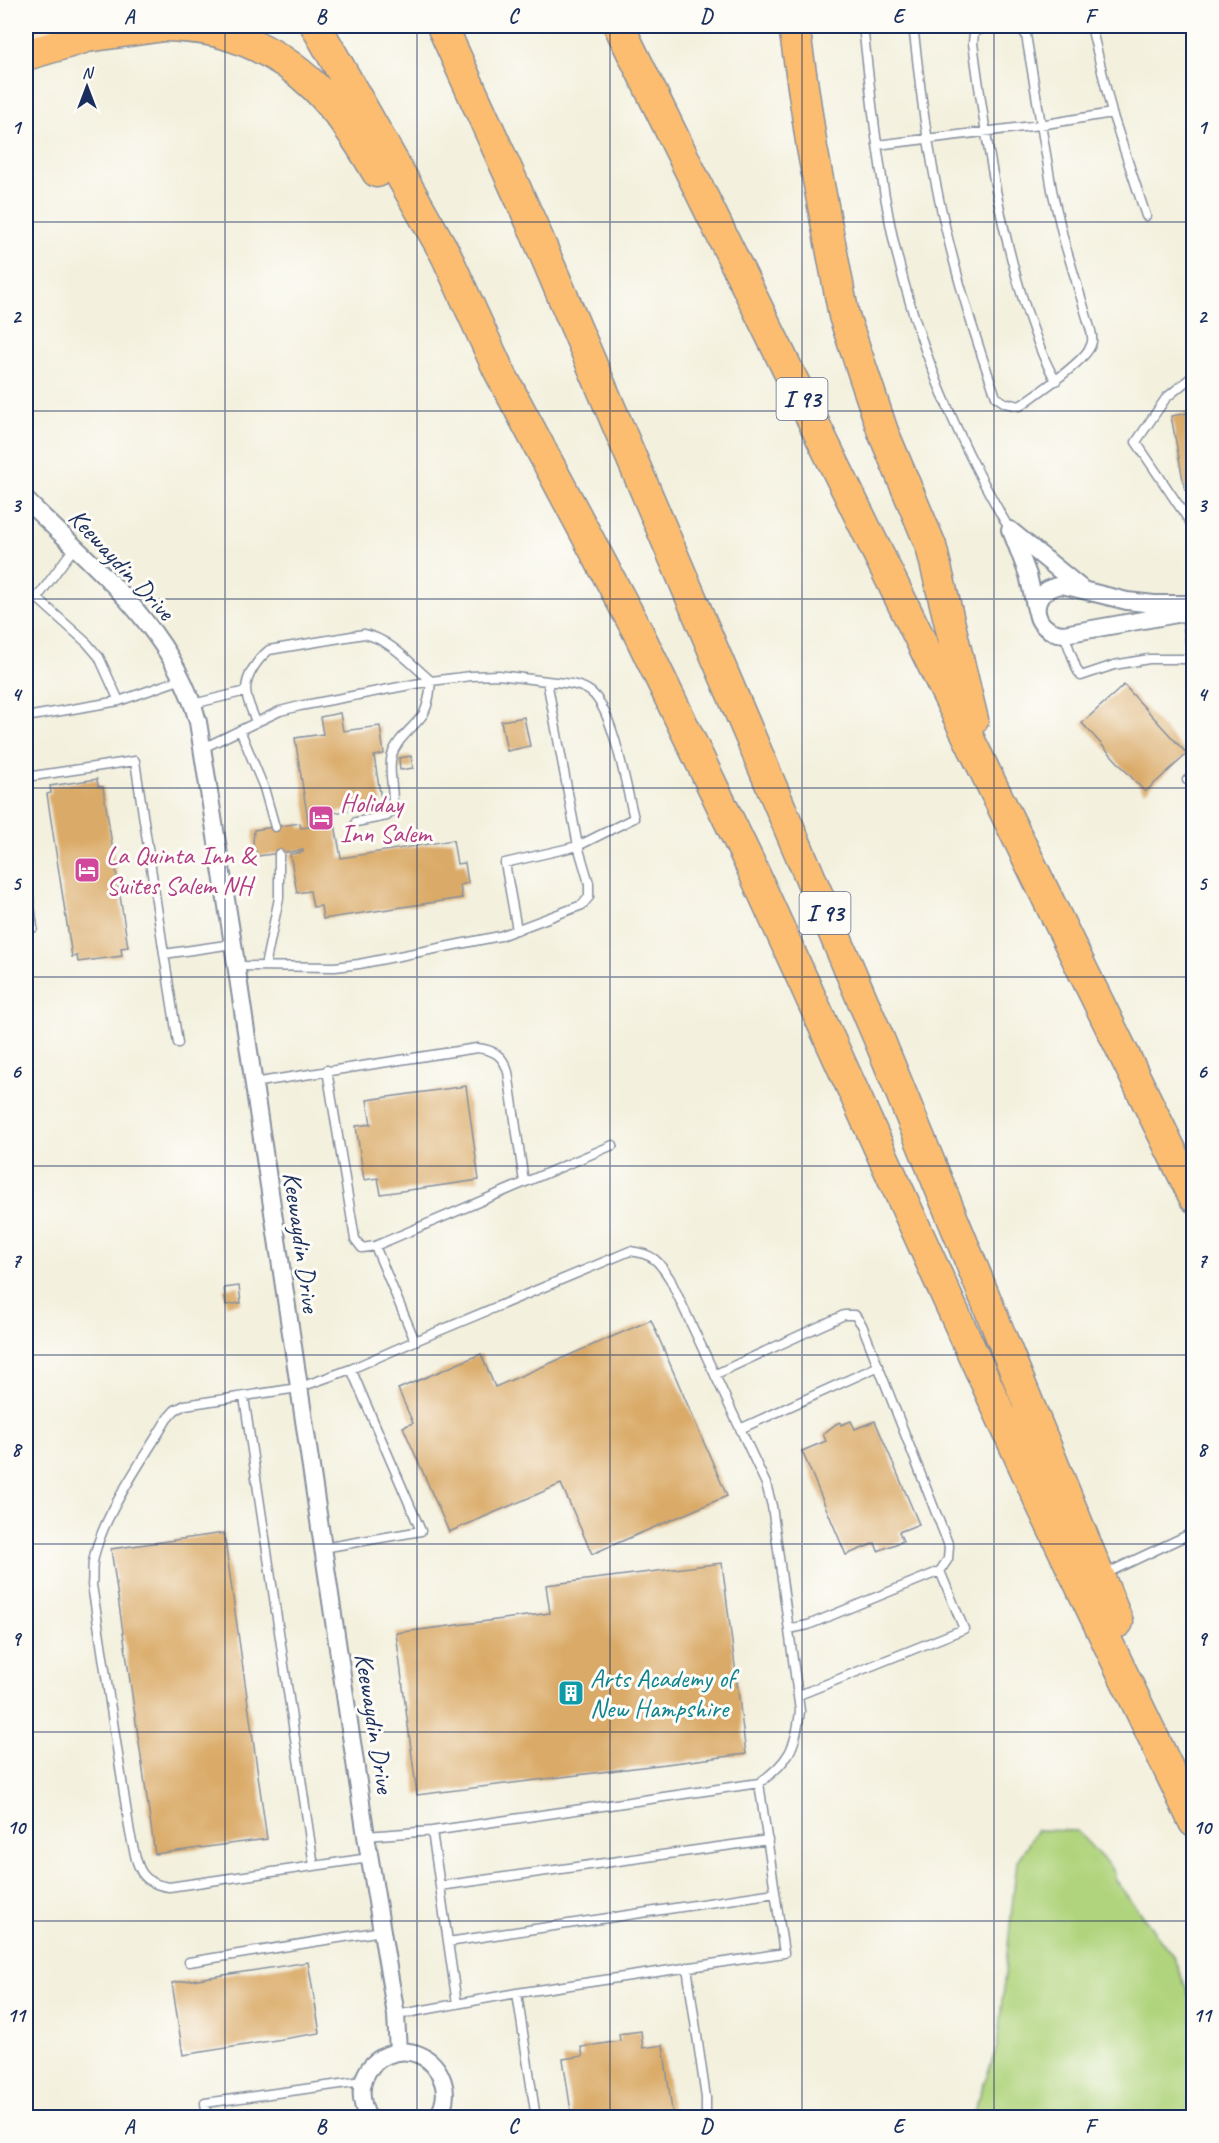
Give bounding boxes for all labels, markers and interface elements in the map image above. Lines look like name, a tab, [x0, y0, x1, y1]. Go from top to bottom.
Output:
text: A	[124, 4, 136, 29]
text: B	[316, 4, 328, 29]
text: C	[508, 4, 520, 29]
text: D	[700, 4, 714, 29]
text: E	[893, 4, 907, 29]
text: F	[1085, 4, 1099, 29]
north arrow	[57, 57, 117, 117]
text: N	[82, 63, 95, 83]
text: 1	[12, 115, 23, 140]
text: 1	[1198, 115, 1209, 140]
text: 2	[12, 304, 23, 329]
text: 2	[1198, 304, 1209, 329]
road number: I 93	[776, 378, 828, 420]
text: 3	[12, 493, 23, 518]
text: 3	[1198, 493, 1209, 518]
street label: Keewaydin Drive	[61, 501, 183, 628]
text: 4	[12, 682, 24, 707]
text: 4	[1198, 682, 1210, 707]
place label: Holiday Inn Salem	[340, 787, 433, 850]
hotel icon: Holiday Inn Salem	[306, 803, 336, 833]
place label: La Quinta Inn & Suites Salem NH	[106, 839, 258, 902]
hotel icon: La Quinta Inn & Suites Salem NH	[72, 855, 102, 885]
text: 5	[12, 871, 23, 896]
text: 5	[1198, 871, 1209, 896]
road number: I 93	[800, 892, 850, 934]
text: 6	[11, 1059, 22, 1084]
text: 6	[1197, 1059, 1208, 1084]
street label: Keewaydin Drive	[275, 1170, 328, 1316]
text: 7	[12, 1248, 23, 1273]
text: 7	[1198, 1248, 1209, 1273]
text: 8	[12, 1437, 24, 1462]
text: 8	[1198, 1437, 1210, 1462]
text: 9	[12, 1626, 23, 1651]
text: 9	[1198, 1626, 1209, 1651]
street label: Keewaydin Drive	[347, 1651, 402, 1797]
place label: Arts Academy of New Hampshire	[590, 1662, 740, 1725]
building icon: Arts Academy of New Hampshire	[556, 1678, 586, 1708]
text: 10	[7, 1815, 27, 1840]
text: 10	[1193, 1815, 1213, 1840]
text: 11	[7, 2003, 27, 2028]
text: 11	[1193, 2003, 1213, 2028]
text: A	[124, 2114, 136, 2139]
text: B	[316, 2114, 328, 2139]
text: C	[508, 2114, 520, 2139]
text: D	[700, 2114, 714, 2139]
text: E	[893, 2114, 907, 2139]
text: F	[1085, 2114, 1099, 2139]

